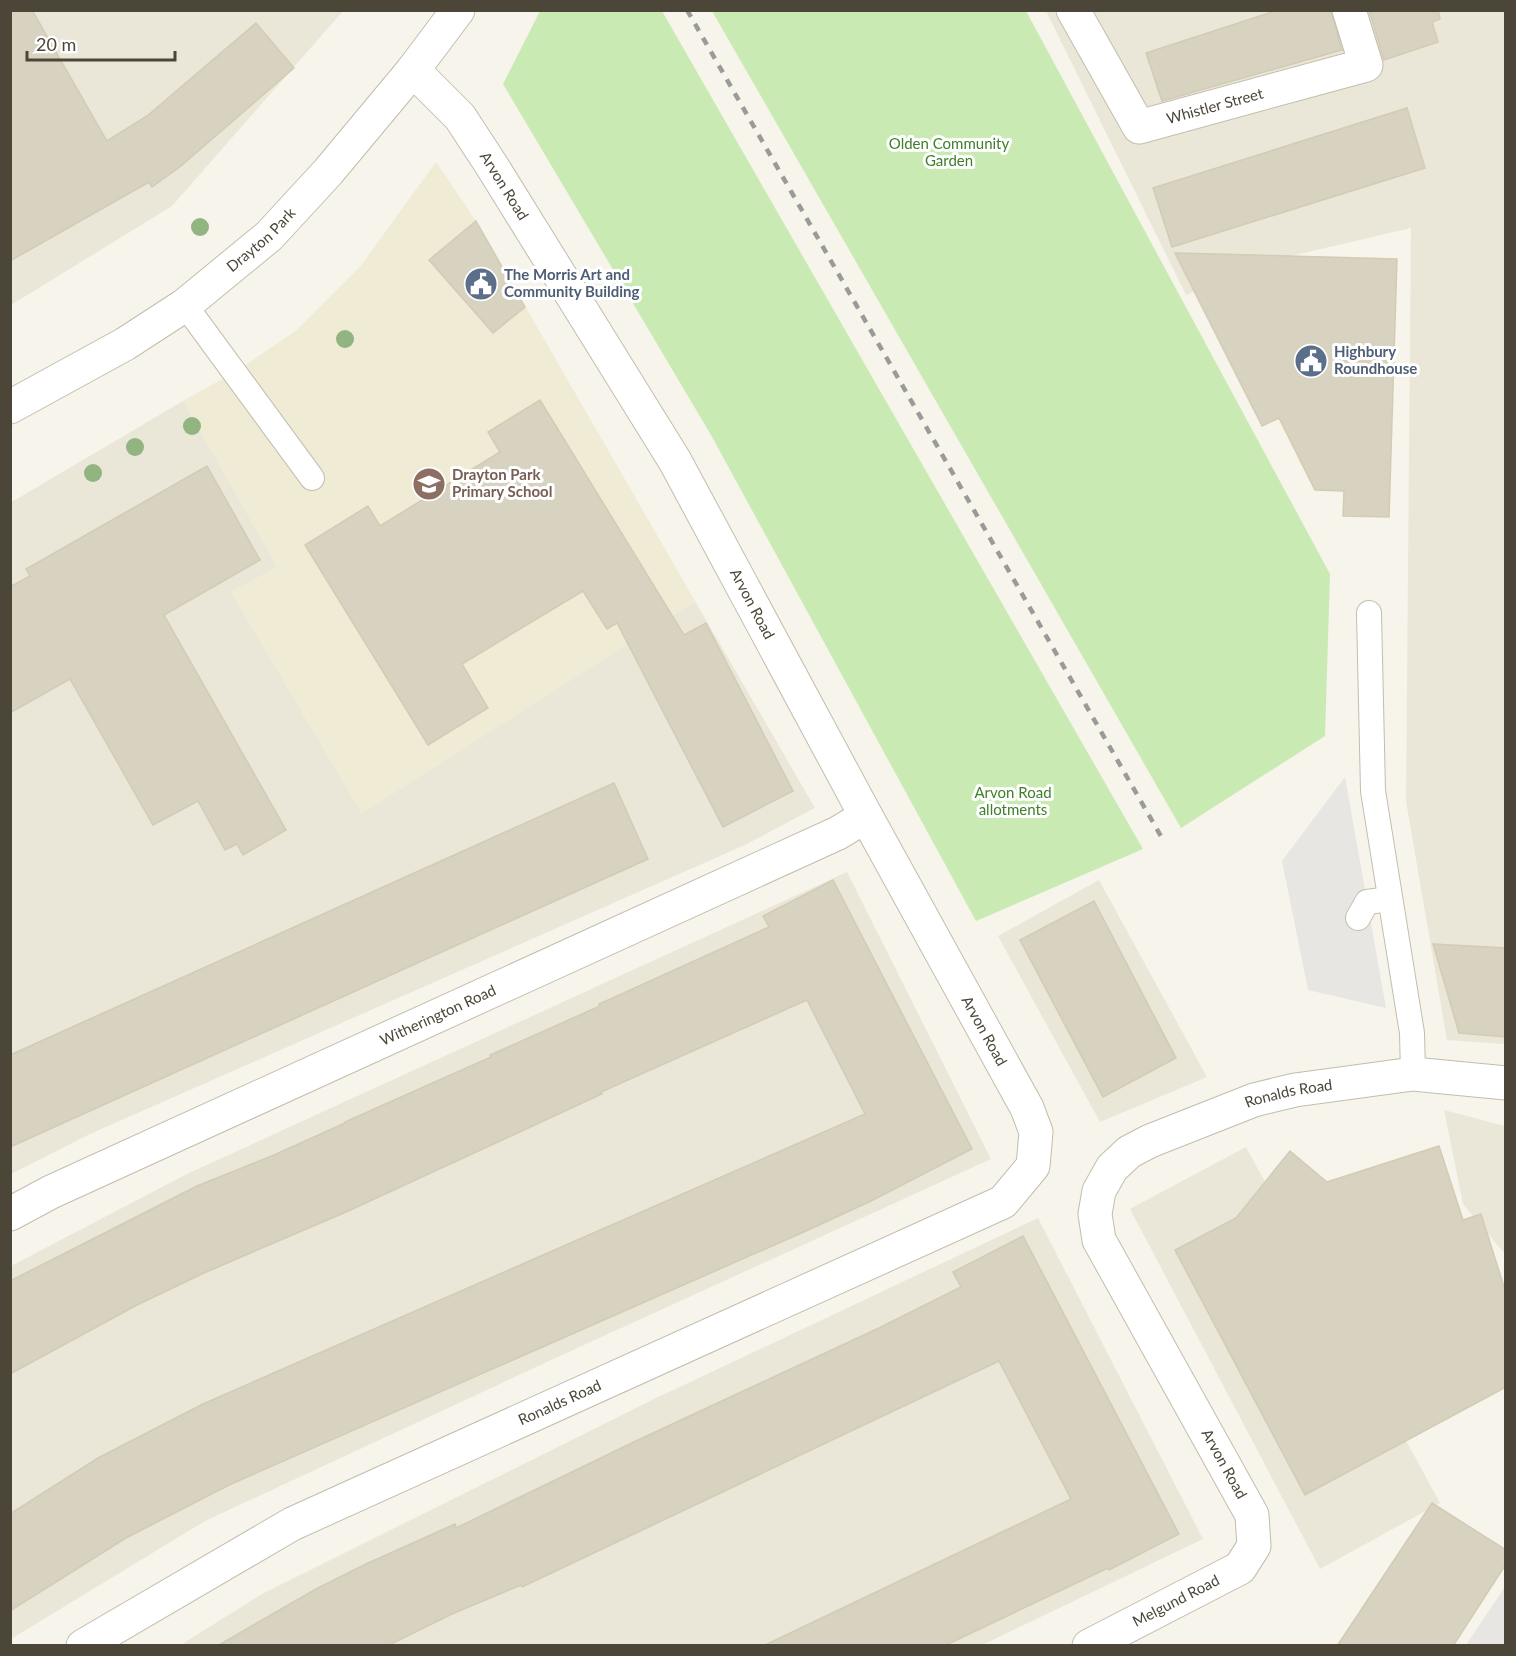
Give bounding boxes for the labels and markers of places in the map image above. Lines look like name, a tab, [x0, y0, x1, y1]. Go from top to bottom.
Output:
place label: The Morris Art and Community Building	[504, 265, 640, 300]
public building icon: The Morris Art and Community Building	[463, 266, 499, 302]
place label: Highbury Roundhouse	[1334, 342, 1417, 377]
public building icon: Highbury Roundhouse	[1293, 343, 1329, 379]
place label: Drayton Park Primary School	[452, 465, 552, 500]
school or university icon: Drayton Park Primary School	[411, 466, 447, 502]

